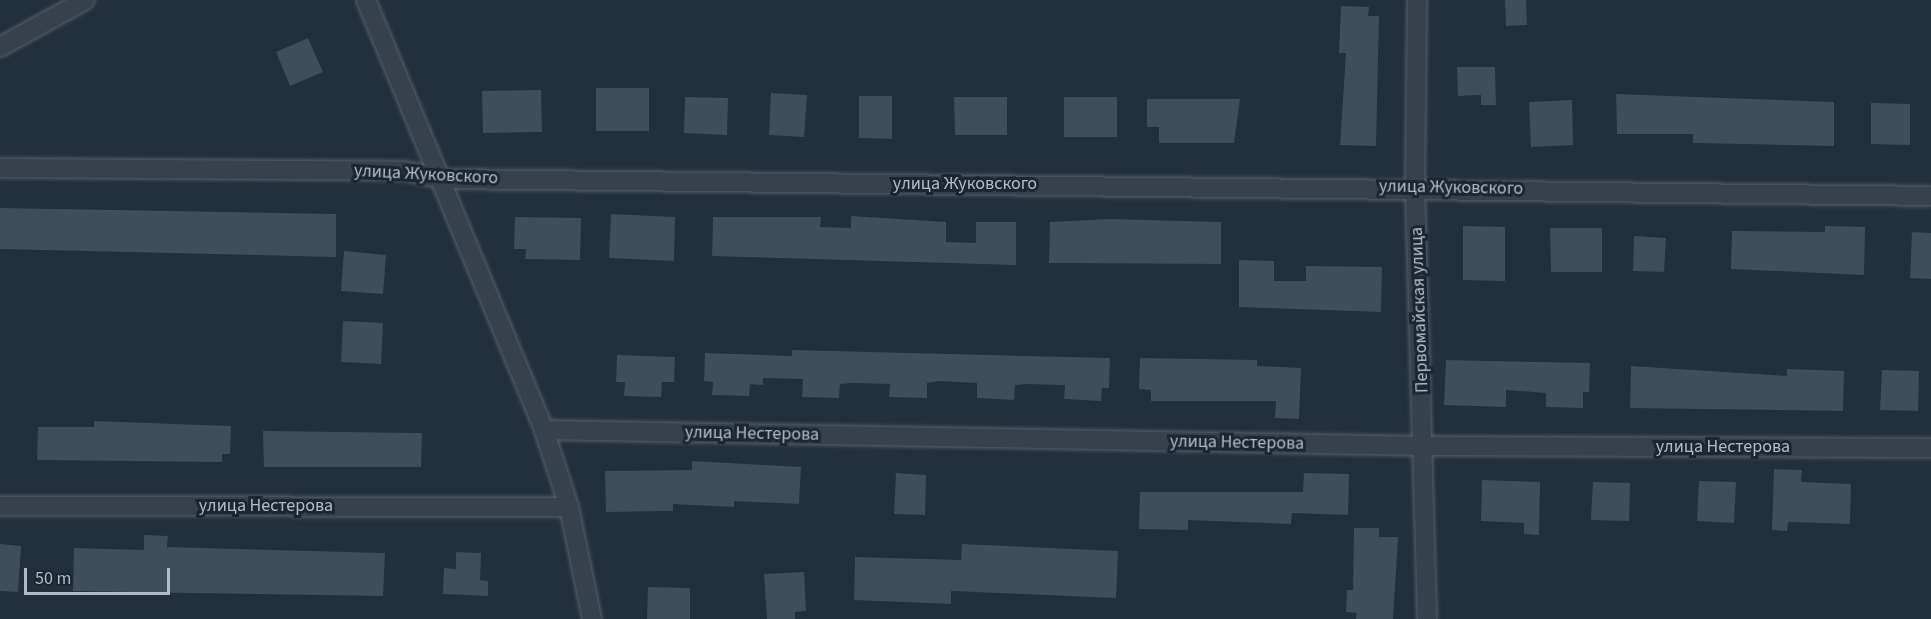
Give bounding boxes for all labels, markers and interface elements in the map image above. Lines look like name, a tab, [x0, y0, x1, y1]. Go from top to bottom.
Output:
street label: улица Жуковского	[353, 160, 499, 190]
street label: улица Жуковского	[893, 173, 1037, 195]
street label: улица Жуковского	[1379, 176, 1523, 200]
street label: Первомайская улица	[1406, 227, 1434, 393]
street label: улица Нестерова	[685, 422, 819, 446]
street label: улица Нестерова	[1170, 431, 1304, 455]
street label: улица Нестерова	[1656, 436, 1790, 458]
street label: улица Нестерова	[199, 495, 333, 517]
scale bar	[27, 556, 172, 594]
text: 50 m	[35, 566, 71, 591]

